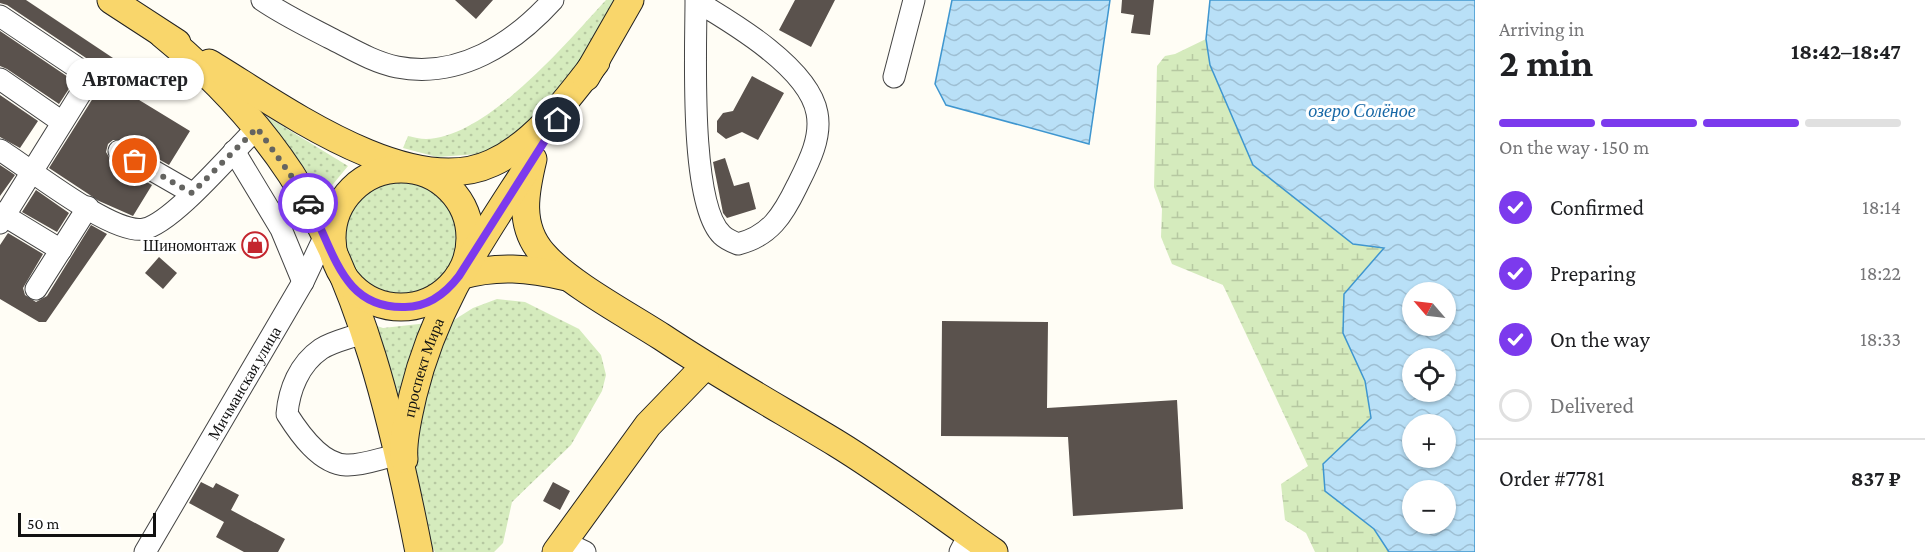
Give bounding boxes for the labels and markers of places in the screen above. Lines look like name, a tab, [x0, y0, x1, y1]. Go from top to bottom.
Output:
callout: Автомастер	[66, 59, 204, 101]
pin	[532, 94, 583, 145]
pin	[109, 135, 160, 186]
shop icon: Шиномонтаж	[240, 230, 270, 260]
place label: Шиномонтаж	[143, 237, 237, 254]

